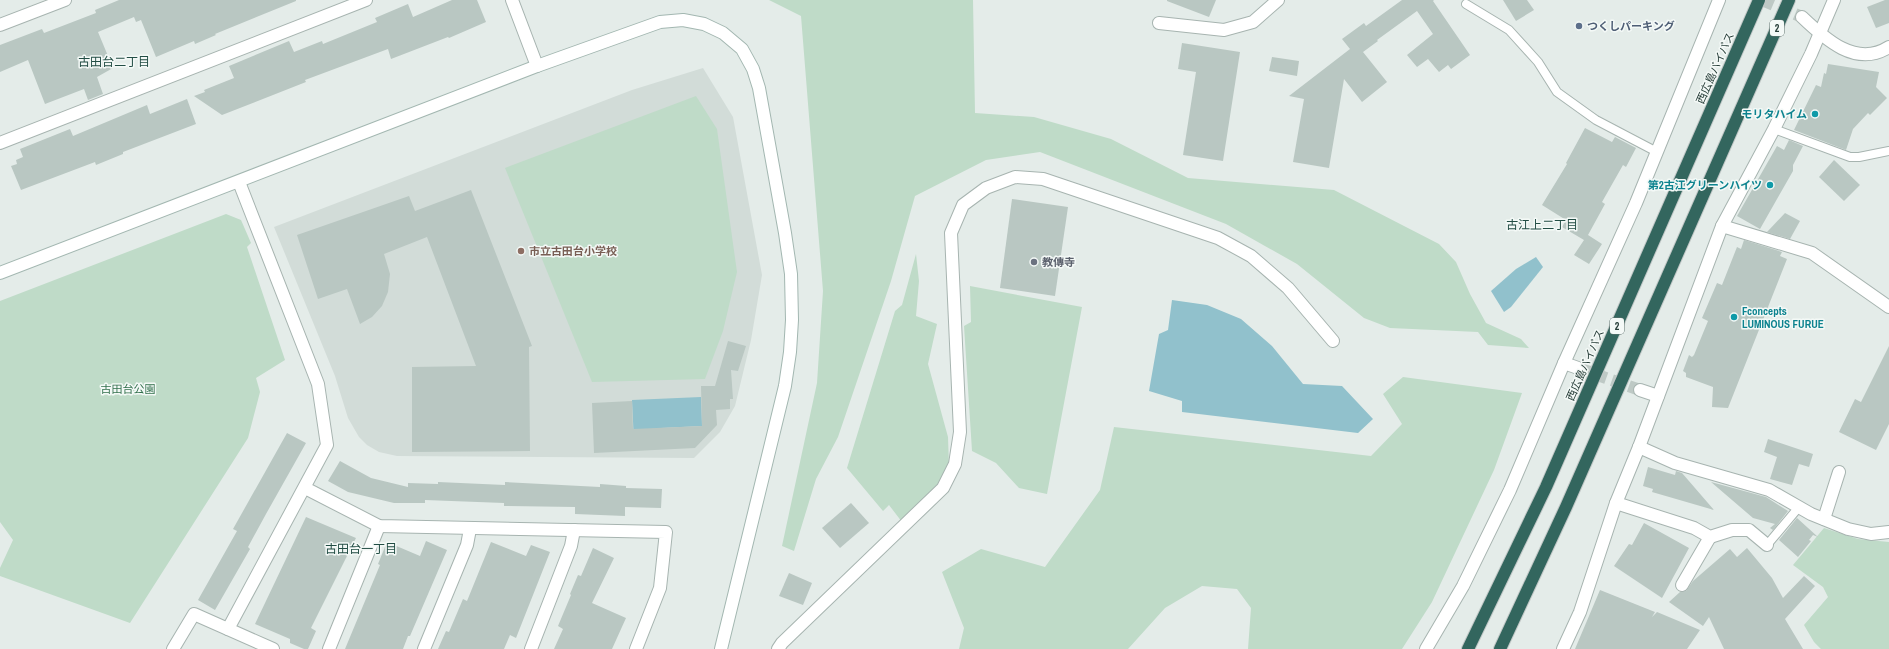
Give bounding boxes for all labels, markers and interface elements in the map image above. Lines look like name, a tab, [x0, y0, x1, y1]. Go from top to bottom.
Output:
place label: つくしパーキング	[1587, 19, 1675, 33]
road number: 2	[1770, 20, 1784, 36]
marker: つくしパーキング	[1574, 21, 1584, 31]
street label: 西広島バイパス	[1693, 30, 1737, 106]
district label: 古田台二丁目	[78, 54, 150, 70]
place label: モリタハイム	[1741, 107, 1807, 121]
marker: モリタハイム	[1810, 109, 1820, 119]
place label: 第2古江グリーンハイツ	[1648, 178, 1762, 192]
marker: 第2古江グリーンハイツ	[1765, 180, 1775, 190]
district label: 古江上二丁目	[1506, 217, 1578, 233]
place label: 市立古田台小学校	[529, 244, 617, 258]
marker: 市立古田台小学校	[516, 246, 526, 256]
place label: 教傳寺	[1042, 255, 1075, 269]
marker: 教傳寺	[1029, 257, 1039, 267]
place label: Fconcepts LUMINOUS FURUE	[1742, 304, 1824, 331]
marker: Fconcepts LUMINOUS FURUE	[1729, 312, 1739, 322]
road number: 2	[1610, 318, 1624, 334]
street label: 西広島バイパス	[1563, 327, 1607, 403]
park label: 古田台公園	[101, 382, 156, 396]
district label: 古田台一丁目	[325, 541, 397, 557]

